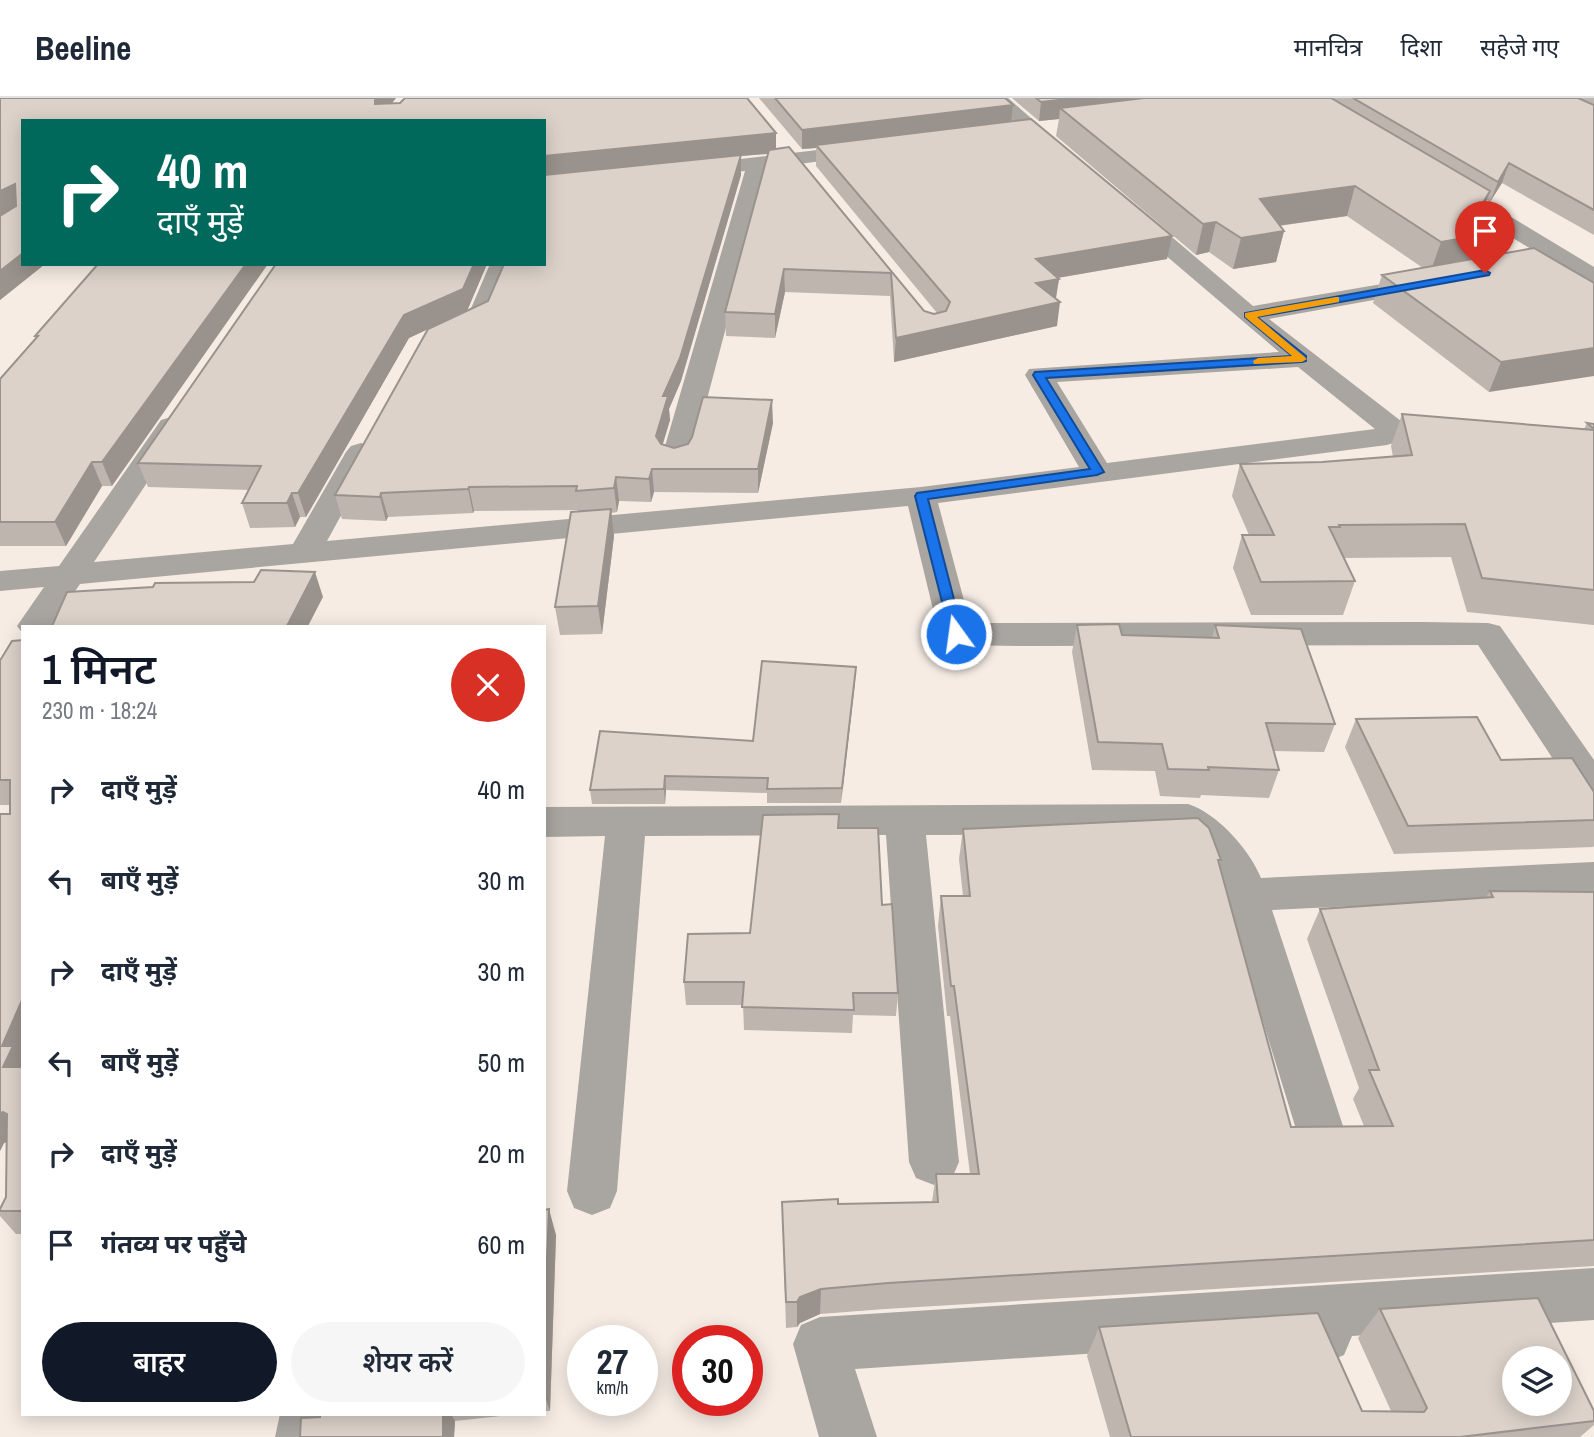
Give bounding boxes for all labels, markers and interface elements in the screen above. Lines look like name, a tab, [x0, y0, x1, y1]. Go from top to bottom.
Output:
text: Beeline	[35, 26, 131, 70]
text: मानचित्र	[1294, 31, 1362, 63]
text: दिशा	[1400, 31, 1442, 63]
text: सहेजे गए	[1480, 31, 1559, 63]
text: 40 m	[157, 137, 249, 203]
icon: right	[42, 147, 133, 238]
text: दाएँ मुड़ें	[157, 200, 244, 243]
pin	[1455, 201, 1515, 273]
icon: arrive	[1466, 212, 1504, 250]
position arrow	[919, 597, 993, 671]
text: 1 मिनट	[42, 641, 156, 697]
button: close	[451, 648, 525, 722]
text: 230 m · 18:24	[42, 695, 157, 726]
icon: right	[42, 771, 80, 809]
text: दाएँ मुड़ें	[101, 771, 177, 806]
text: 40 m	[478, 772, 525, 807]
icon: left	[42, 862, 80, 900]
text: बाएँ मुड़ें	[101, 862, 178, 897]
text: 30 m	[478, 863, 525, 898]
icon: right	[42, 953, 80, 991]
text: दाएँ मुड़ें	[101, 953, 177, 988]
text: 30 m	[478, 954, 525, 989]
icon: left	[42, 1044, 80, 1082]
text: बाएँ मुड़ें	[101, 1044, 178, 1079]
text: 50 m	[478, 1045, 525, 1080]
icon: right	[42, 1135, 80, 1173]
text: दाएँ मुड़ें	[101, 1135, 177, 1170]
text: 20 m	[478, 1136, 525, 1171]
icon: arrive	[42, 1226, 80, 1264]
text: गंतव्य पर पहुँचे	[101, 1226, 247, 1261]
text: 60 m	[478, 1227, 525, 1262]
button: बाहर	[42, 1322, 277, 1402]
button: शेयर करें	[291, 1322, 525, 1402]
speed limit sign: 30	[672, 1325, 763, 1416]
text: 27	[597, 1338, 628, 1385]
map controls	[1502, 1346, 1572, 1416]
button: layers	[1502, 1346, 1572, 1416]
text: km/h	[597, 1375, 629, 1400]

